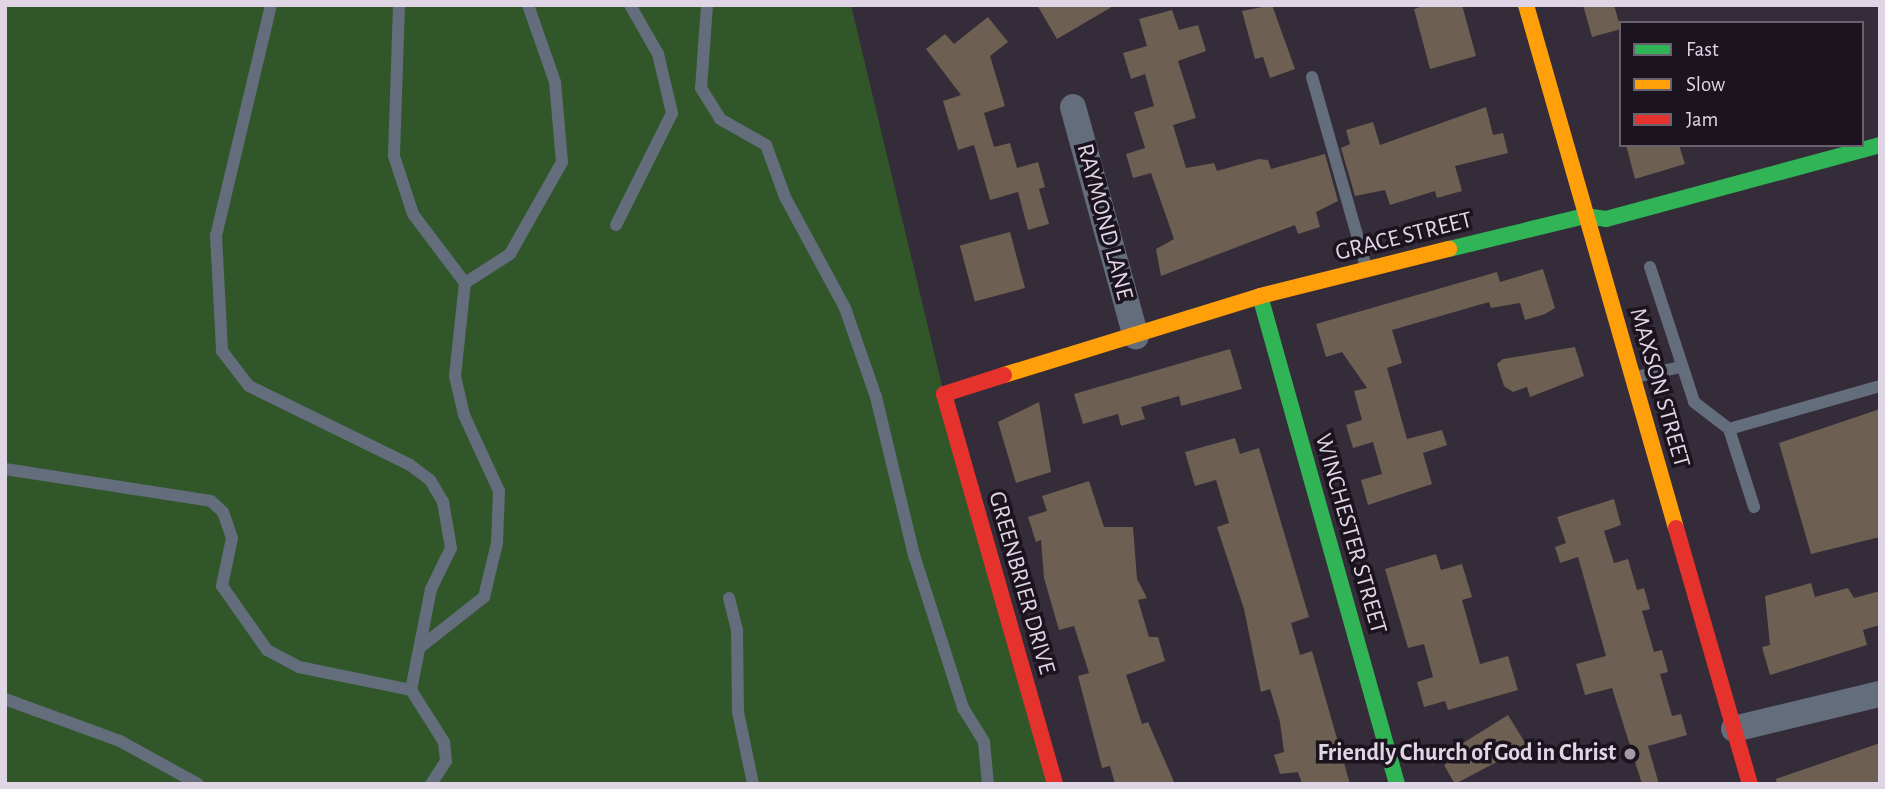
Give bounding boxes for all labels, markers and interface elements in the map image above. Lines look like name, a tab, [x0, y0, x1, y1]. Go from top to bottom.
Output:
legend	[1619, 21, 1864, 147]
text: Fast	[1686, 39, 1719, 60]
text: Slow	[1686, 74, 1725, 95]
text: Jam	[1686, 109, 1718, 130]
street label: RAYMOND LANE	[1069, 141, 1139, 303]
street label: GRACE STREET	[1333, 206, 1475, 268]
street label: MAXSON STREET	[1622, 305, 1696, 471]
street label: WINCHESTER STREET	[1308, 431, 1392, 637]
street label: GREENBRIER DRIVE	[981, 488, 1061, 678]
place label: Friendly Church of God in Christ	[1317, 740, 1616, 768]
marker: Friendly Church of God in Christ	[1622, 746, 1638, 762]

